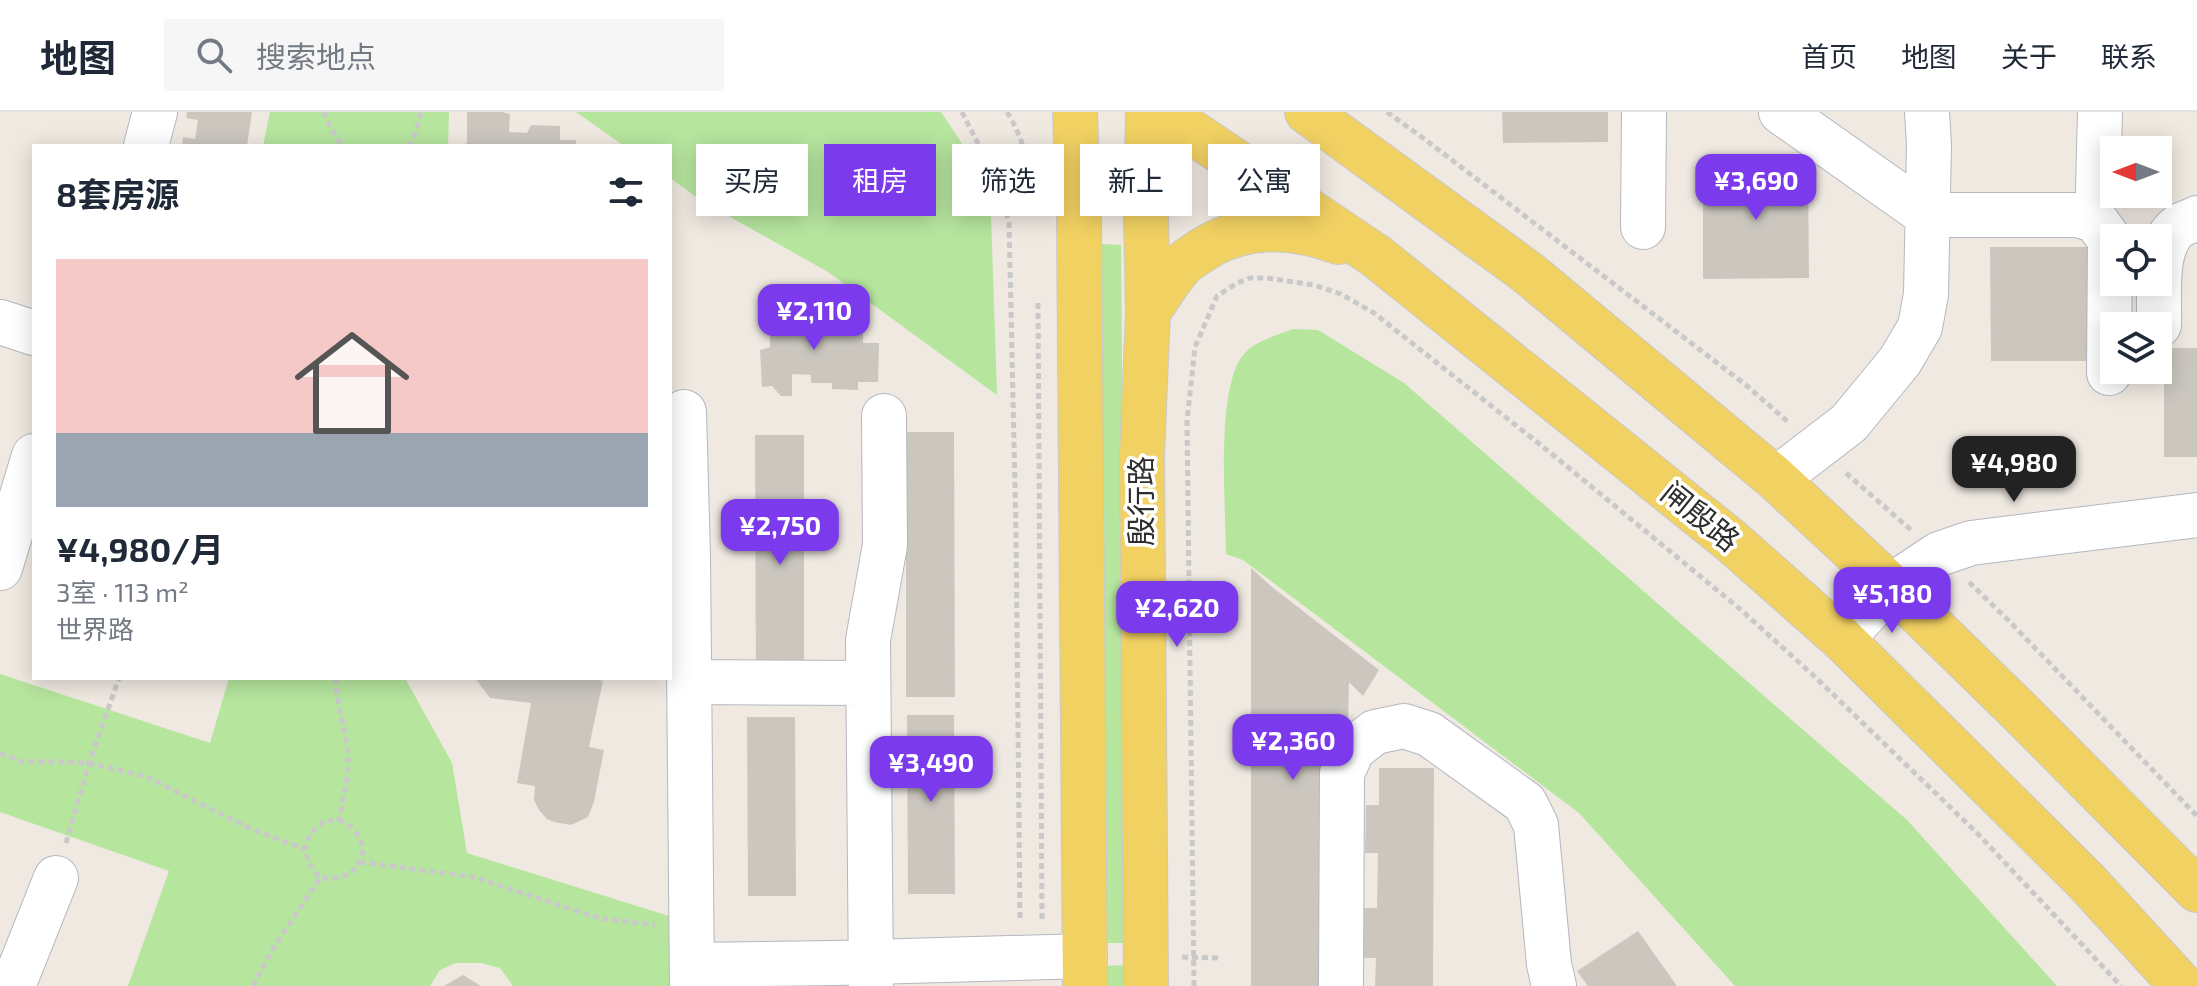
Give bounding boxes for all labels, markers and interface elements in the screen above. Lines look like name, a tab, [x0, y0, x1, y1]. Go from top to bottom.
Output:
search box	[164, 19, 724, 91]
icon: search	[192, 33, 236, 77]
text: 地图	[40, 34, 116, 80]
text: 搜索地点	[256, 38, 376, 74]
text: 首页	[1801, 39, 1857, 73]
text: 地图	[1901, 39, 1957, 73]
text: 关于	[2001, 39, 2057, 73]
text: 联系	[2101, 39, 2157, 73]
north arrow	[2100, 136, 2172, 208]
map controls	[2100, 136, 2172, 384]
chip: 买房	[696, 144, 808, 216]
chip: 租房	[824, 144, 936, 216]
chip: 筛选	[952, 144, 1064, 216]
chip: 新上	[1080, 144, 1192, 216]
chip: 公寓	[1208, 144, 1320, 216]
pin: ¥3,690	[1691, 154, 1821, 222]
text: ¥3,690	[1713, 164, 1799, 195]
icon: filters	[604, 170, 648, 214]
text: 8套房源	[56, 173, 179, 214]
button: locate	[2100, 224, 2172, 296]
pin: ¥2,110	[749, 284, 879, 352]
text: ¥2,110	[776, 294, 852, 325]
icon: home	[280, 311, 424, 455]
button: layers	[2100, 312, 2172, 384]
pin: ¥4,980	[1949, 436, 2079, 504]
text: ¥4,980	[1970, 446, 2058, 477]
street label: 殷行路	[1122, 456, 1158, 546]
street label: 闸殷路	[1655, 473, 1748, 558]
pin: ¥2,750	[715, 499, 845, 567]
text: ¥2,750	[739, 509, 821, 540]
text: ¥4,980/月	[56, 528, 224, 569]
pin: ¥5,180	[1827, 567, 1957, 635]
text: 3室 · 113 m²	[56, 576, 189, 607]
text: ¥5,180	[1852, 577, 1932, 608]
pin: ¥2,620	[1112, 581, 1242, 649]
text: ¥2,620	[1134, 591, 1220, 622]
text: 世界路	[56, 613, 134, 644]
pin: ¥2,360	[1228, 714, 1358, 782]
text: ¥2,360	[1250, 724, 1336, 755]
pin: ¥3,490	[866, 736, 996, 804]
text: ¥3,490	[888, 746, 974, 777]

